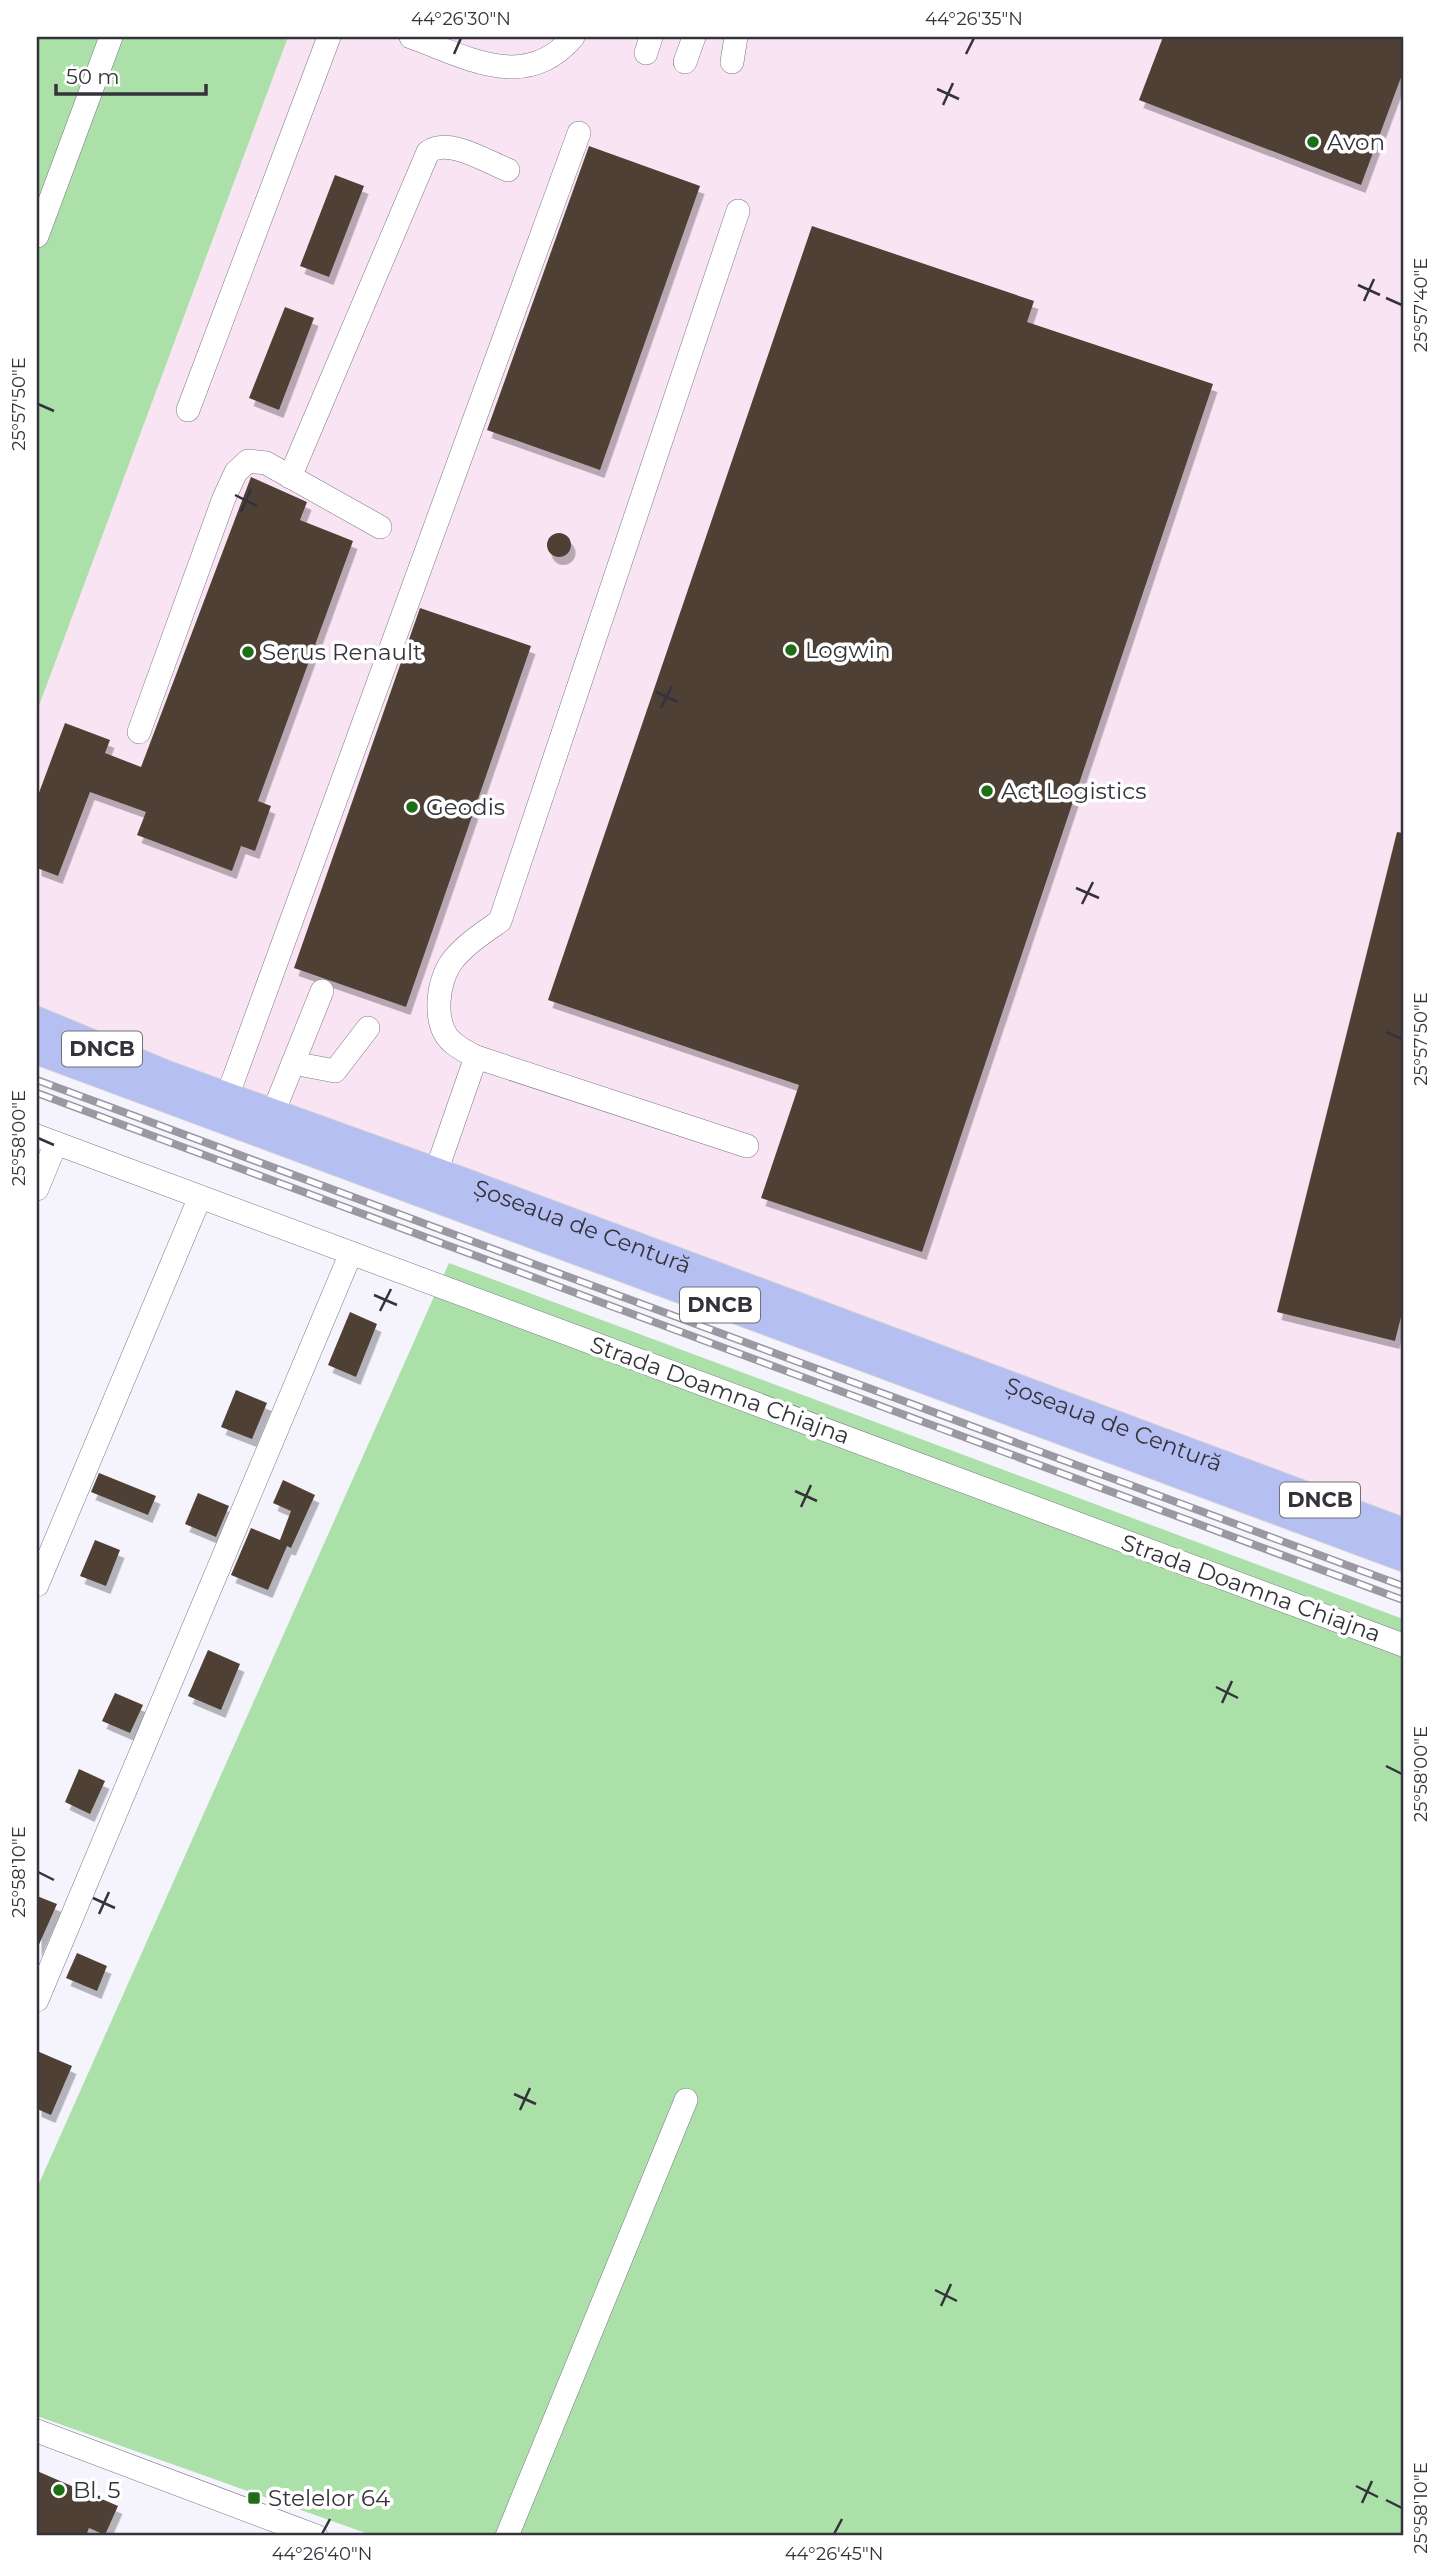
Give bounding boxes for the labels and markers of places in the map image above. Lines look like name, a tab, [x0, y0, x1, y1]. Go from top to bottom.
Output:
place label: Avon	[1327, 128, 1385, 156]
marker: Avon	[1305, 134, 1321, 150]
place label: Logwin	[805, 636, 891, 664]
place label: Serus Renault	[262, 638, 422, 666]
marker: Logwin	[783, 642, 799, 658]
marker: Serus Renault	[240, 644, 256, 660]
place label: Act Logistics	[1001, 777, 1146, 805]
marker: Act Logistics	[979, 783, 995, 799]
place label: Geodis	[426, 793, 505, 821]
marker: Geodis	[404, 799, 420, 815]
place label: Bl. 5	[73, 2476, 120, 2504]
marker: Bl. 5	[51, 2482, 67, 2498]
place label: Stelelor 64	[268, 2484, 390, 2512]
marker: Stelelor 64	[246, 2490, 262, 2506]

